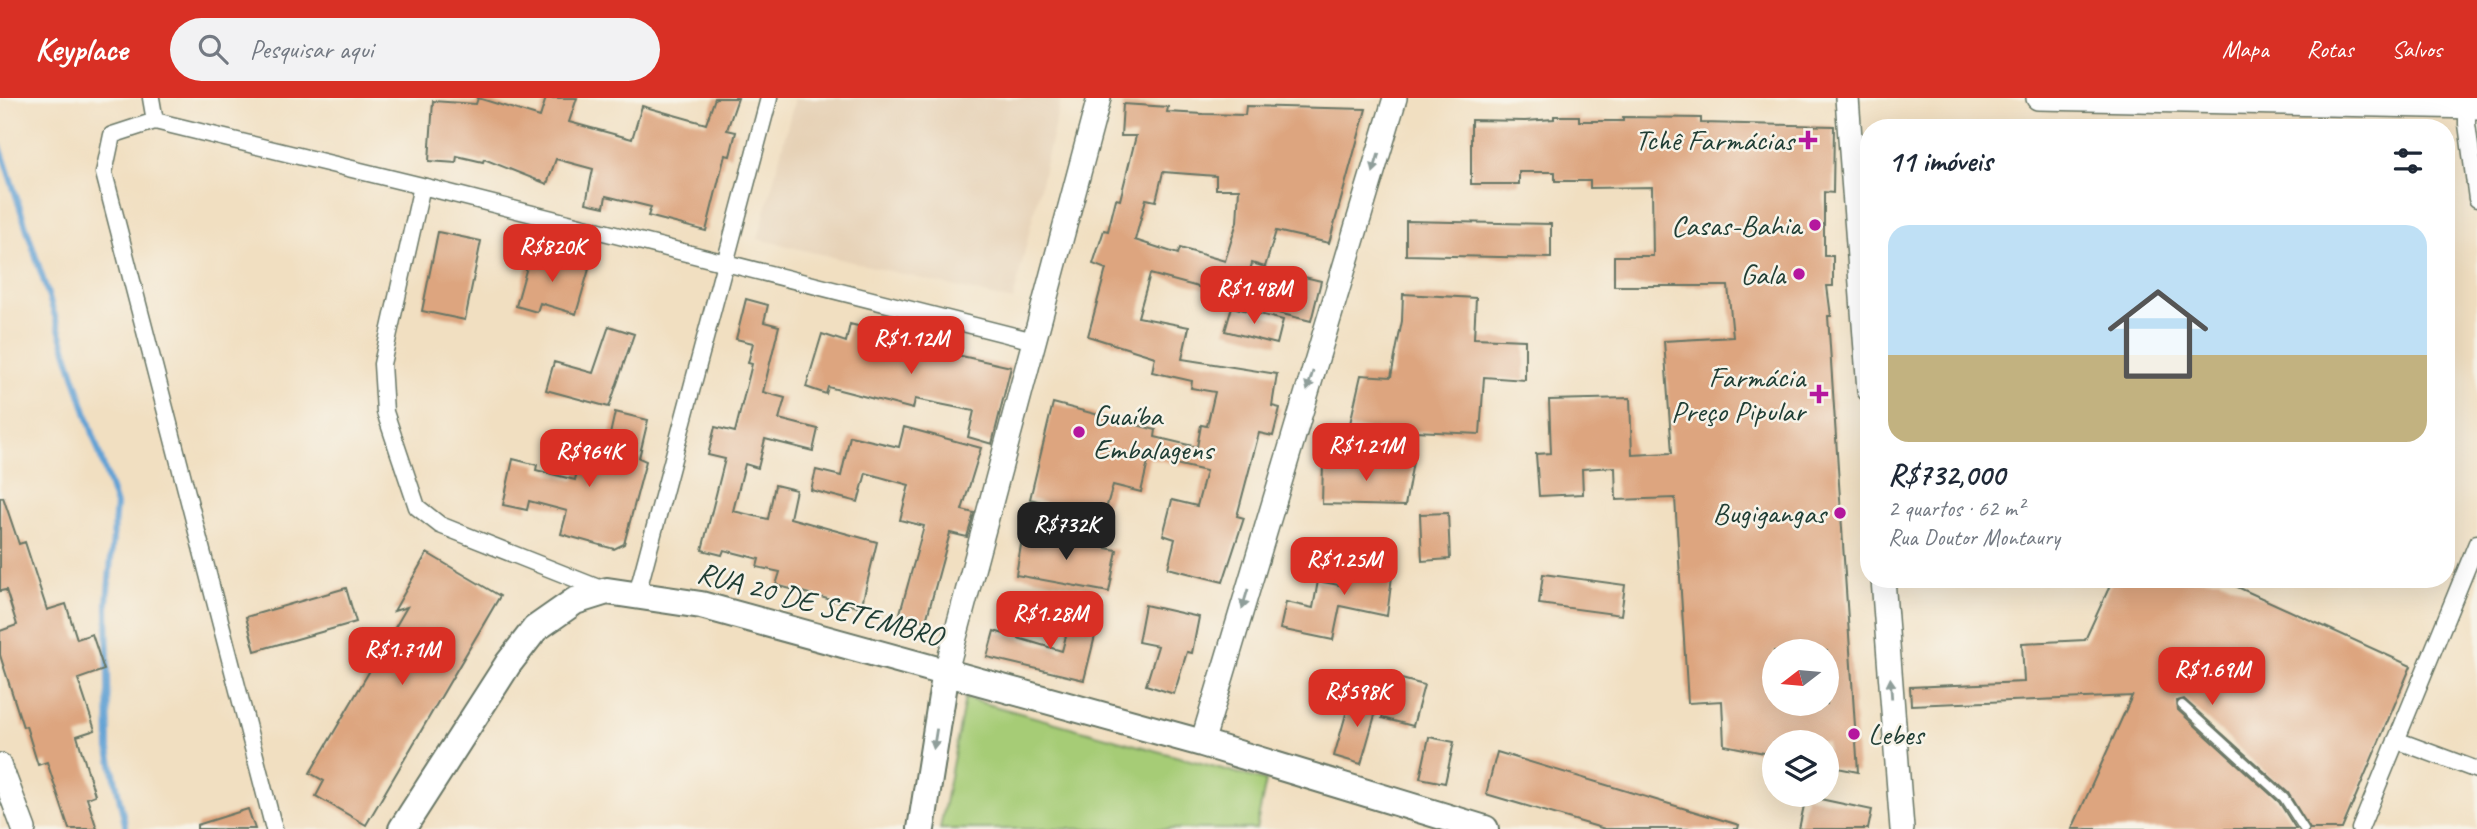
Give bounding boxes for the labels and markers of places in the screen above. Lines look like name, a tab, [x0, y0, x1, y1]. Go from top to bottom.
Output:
place label: Tchê Farmácias	[1635, 121, 1797, 159]
marker: Tchê Farmácias	[1800, 132, 1816, 148]
place label: Casas-Bahia	[1671, 206, 1804, 244]
marker: Casas-Bahia	[1807, 217, 1823, 233]
pin: R$820K	[495, 225, 609, 284]
place label: Gala	[1740, 255, 1787, 293]
pin: R$1.48M	[1189, 266, 1319, 326]
marker: Gala	[1791, 266, 1807, 282]
pin: R$1.12M	[846, 316, 976, 376]
place label: Farmácia Preço Pipular	[1671, 358, 1807, 430]
marker: Farmácia Preço Pipular	[1811, 386, 1827, 402]
place label: Guaíba Embalagens	[1093, 396, 1216, 468]
marker: Guaíba Embalagens	[1071, 424, 1087, 440]
pin: R$1.21M	[1301, 424, 1431, 483]
pin: R$964K	[532, 430, 646, 489]
place label: Bugigangas	[1713, 494, 1829, 532]
pin: R$732K	[1009, 503, 1123, 562]
marker: Bugigangas	[1832, 505, 1848, 521]
pin: R$1.25M	[1279, 538, 1409, 597]
pin: R$1.28M	[985, 592, 1115, 651]
pin: R$1.71M	[337, 628, 467, 687]
pin: R$1.69M	[2147, 648, 2277, 707]
pin: R$598K	[1300, 670, 1414, 729]
place label: Lebes	[1868, 715, 1926, 753]
marker: Lebes	[1846, 726, 1862, 742]

